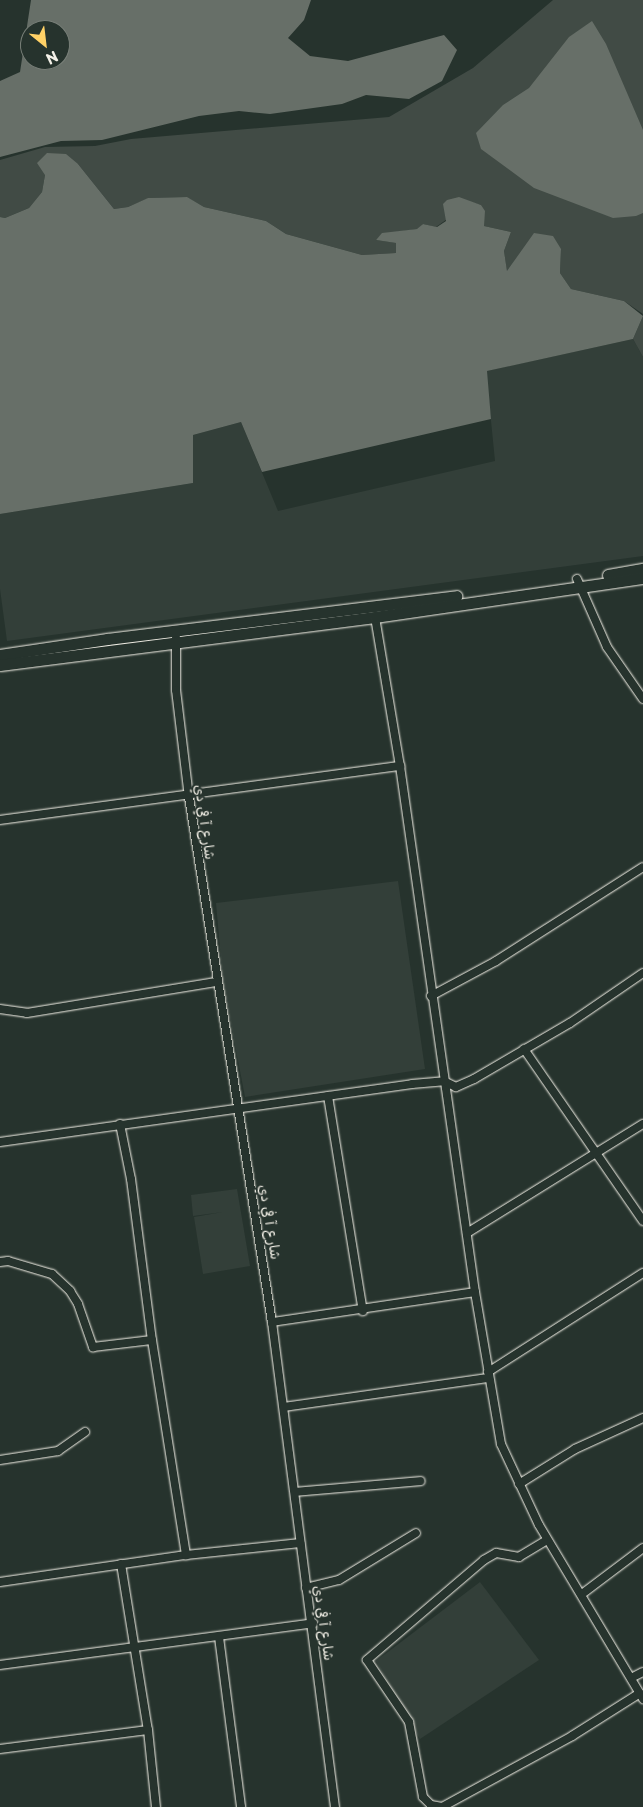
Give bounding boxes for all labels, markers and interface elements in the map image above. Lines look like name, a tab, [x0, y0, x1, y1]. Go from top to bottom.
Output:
north arrow	[20, 20, 70, 70]
text: N	[42, 46, 62, 70]
street label: شارع آ في دي	[191, 783, 219, 861]
street label: شارع آ في دي	[256, 1183, 284, 1261]
street label: شارع آ في دي	[310, 1584, 338, 1662]

